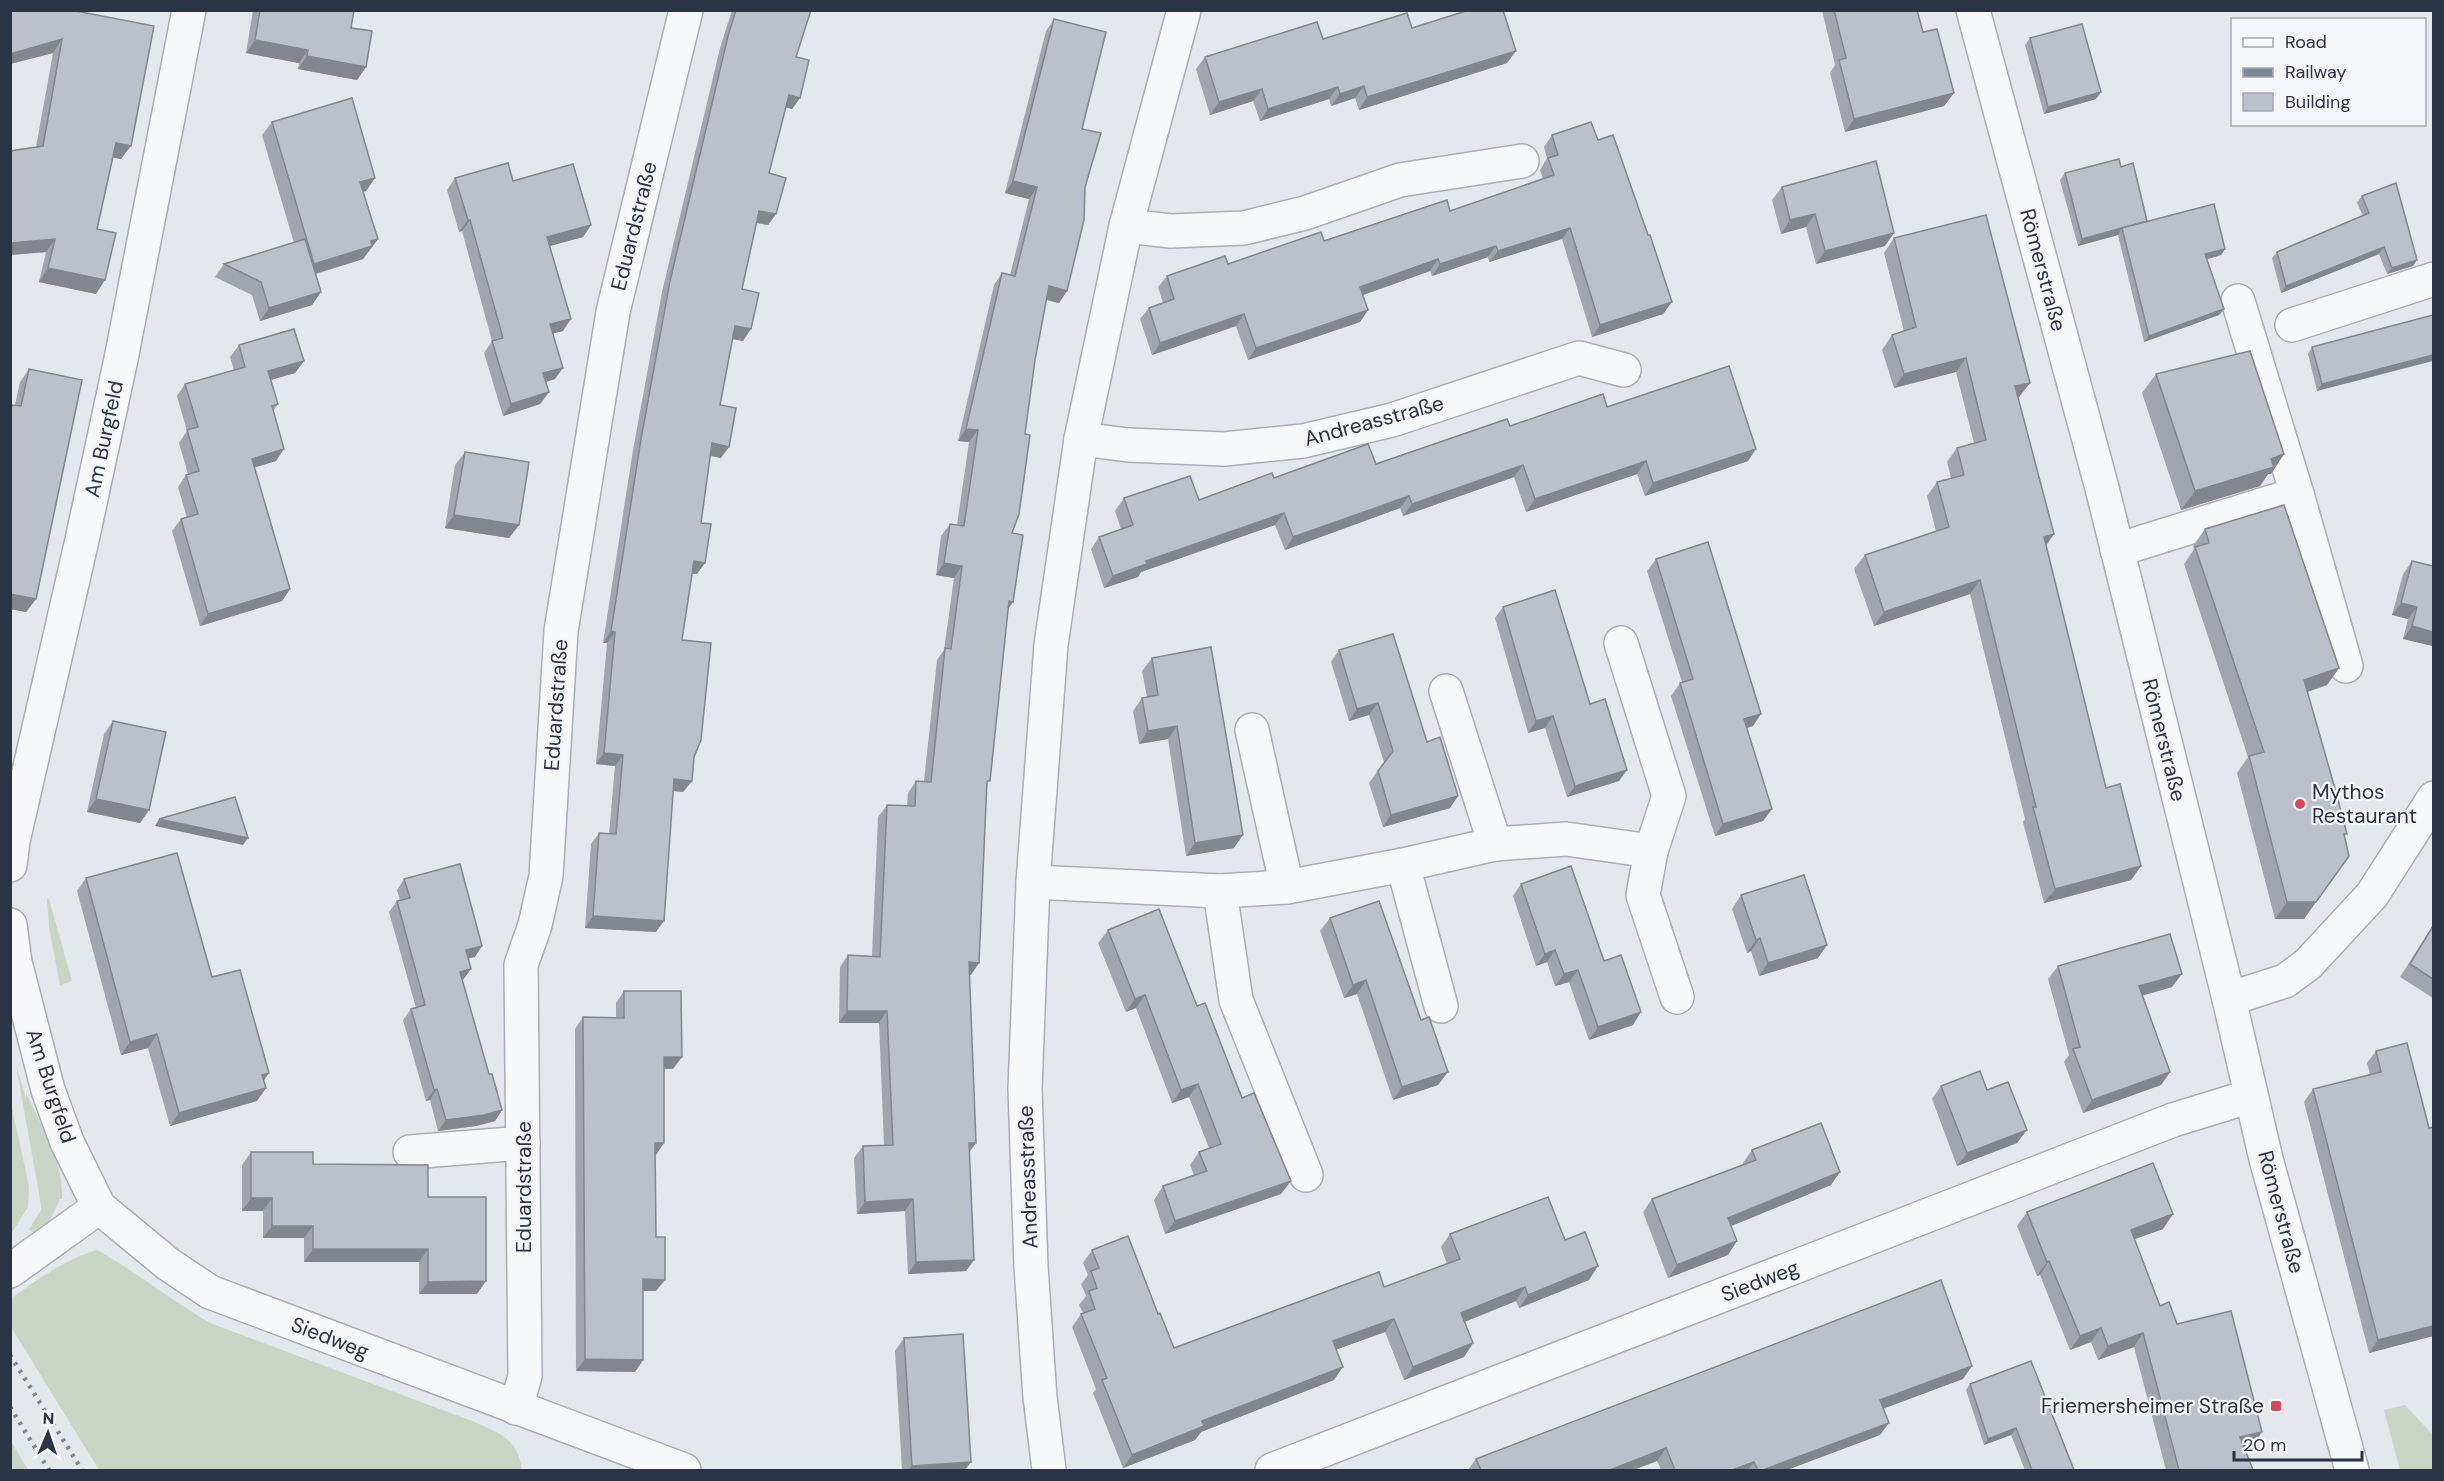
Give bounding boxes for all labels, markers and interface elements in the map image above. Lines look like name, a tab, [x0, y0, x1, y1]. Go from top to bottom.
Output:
legend	[2231, 18, 2426, 126]
text: Road	[2285, 30, 2327, 54]
text: Railway	[2285, 60, 2347, 84]
text: Building	[2285, 90, 2350, 114]
street label: Eduardstraße	[604, 158, 664, 293]
street label: Römerstraße	[2013, 206, 2073, 334]
street label: Am Burgfeld	[78, 378, 130, 500]
street label: Andreasstraße	[1301, 389, 1447, 453]
street label: Eduardstraße	[537, 638, 575, 772]
street label: Römerstraße	[2135, 676, 2193, 804]
place label: Mythos Restaurant	[2312, 778, 2417, 830]
marker: Mythos Restaurant	[2293, 797, 2307, 811]
street label: Am Burgfeld	[19, 1025, 83, 1147]
street label: Andreasstraße	[1012, 1105, 1044, 1249]
street label: Eduardstraße	[510, 1121, 538, 1253]
street label: Römerstraße	[2251, 1148, 2311, 1276]
street label: Siedweg	[1717, 1253, 1803, 1309]
street label: Siedweg	[287, 1310, 373, 1366]
place label: Friemersheimer Straße	[2041, 1392, 2264, 1420]
marker: Friemersheimer Straße	[2269, 1399, 2283, 1413]
north arrow	[18, 1403, 78, 1463]
text: N	[42, 1408, 55, 1429]
scale bar	[2234, 1424, 2362, 1462]
text: 20 m	[2243, 1433, 2286, 1457]

